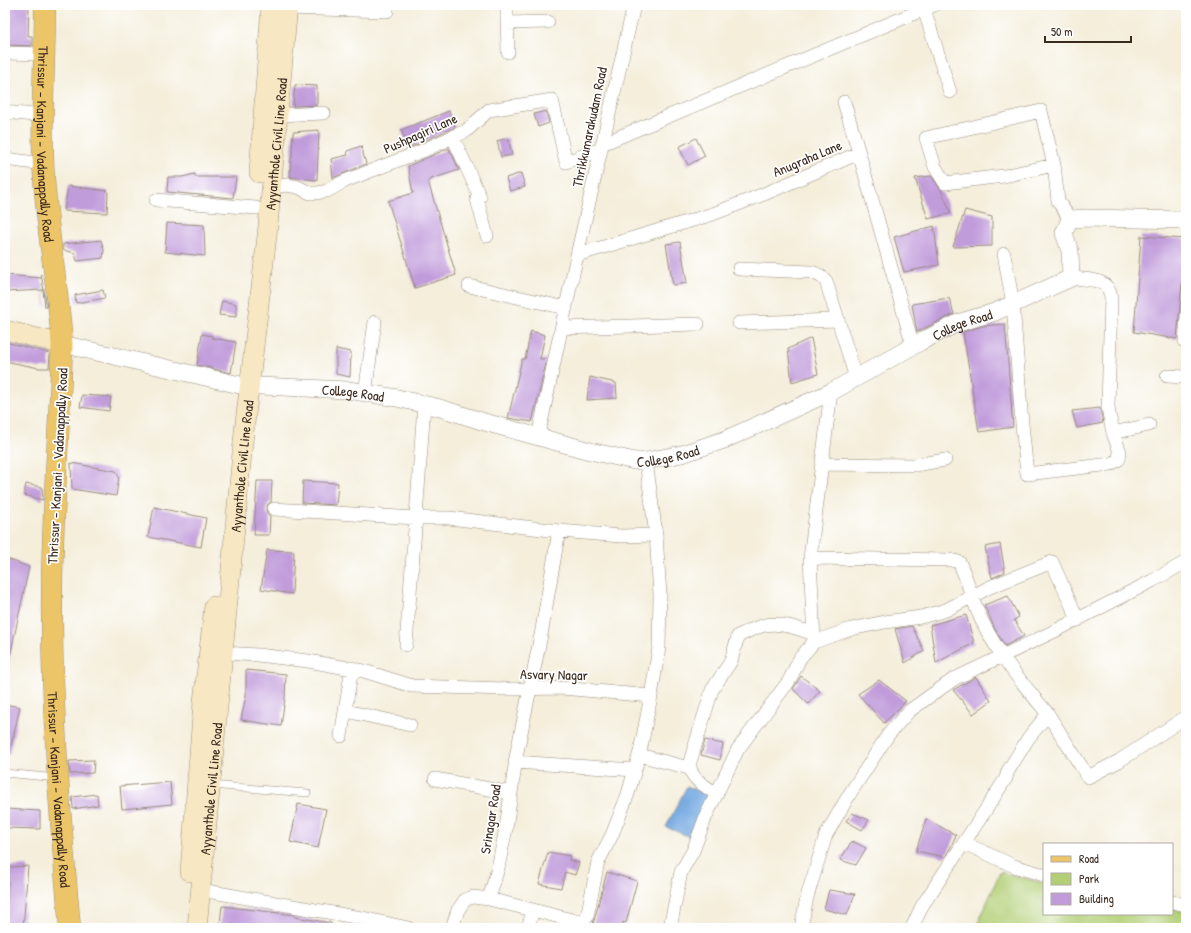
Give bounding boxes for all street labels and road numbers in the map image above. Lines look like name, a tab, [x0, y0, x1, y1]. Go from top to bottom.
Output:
street label: Thrissur - Kanjani - Vadanappally Road	[32, 46, 60, 243]
street label: Thrikkumarakudam Road	[567, 65, 611, 189]
street label: Ayyanthole Civil Line Road	[260, 77, 291, 211]
street label: Pushpagiri Lane	[380, 108, 461, 159]
street label: Anugraha Lane	[770, 135, 845, 182]
street label: College Road	[929, 304, 995, 344]
street label: Thrissur - Kanjani - Vadanappally Road	[42, 367, 73, 564]
street label: College Road	[321, 379, 386, 405]
street label: Ayyanthole Civil Line Road	[225, 399, 257, 533]
street label: College Road	[637, 439, 702, 471]
street label: Asvary Nagar	[520, 664, 589, 685]
street label: Thrissur - Kanjani - Vadanappally Road	[44, 691, 76, 889]
street label: Ayyanthole Civil Line Road	[194, 721, 226, 855]
street label: Srinagar Road	[475, 782, 506, 855]

